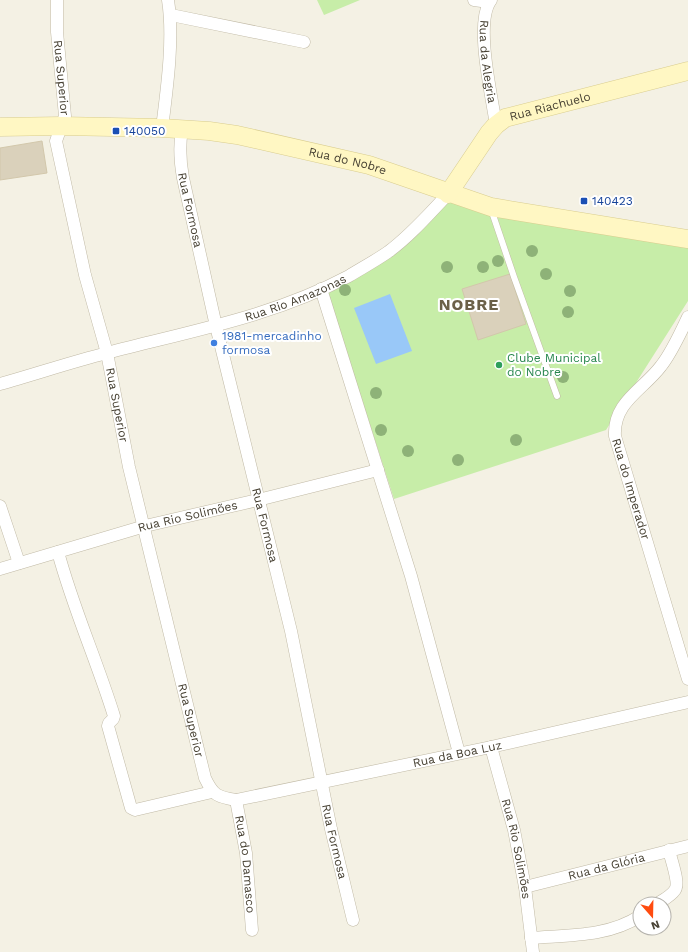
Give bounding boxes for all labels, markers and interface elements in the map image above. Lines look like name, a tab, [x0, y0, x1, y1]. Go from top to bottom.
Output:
street label: Rua da Alegria	[477, 19, 499, 104]
street label: Rua Superior	[51, 39, 72, 116]
street label: Rua Riachuelo	[508, 89, 592, 124]
place label: 140050	[124, 124, 165, 138]
marker: 140050	[111, 126, 121, 136]
street label: Rua do Nobre	[307, 145, 388, 178]
street label: Rua Formosa	[175, 171, 205, 249]
place label: 140423	[592, 194, 633, 208]
marker: 140423	[579, 196, 589, 206]
street label: Rua Rio Amazonas	[243, 272, 349, 324]
district label: NOBRE	[439, 295, 499, 314]
place label: 1981-mercadinho formosa	[222, 329, 322, 357]
marker: 1981-mercadinho formosa	[209, 338, 219, 348]
place label: Clube Municipal do Nobre	[507, 351, 601, 379]
marker: Clube Municipal do Nobre	[494, 360, 504, 370]
street label: Rua Superior	[103, 366, 131, 443]
street label: Rua do Imperador	[609, 436, 653, 541]
street label: Rua Formosa	[249, 486, 281, 564]
street label: Rua Rio Solimões	[136, 498, 239, 535]
street label: Rua Superior	[175, 682, 207, 759]
street label: Rua da Boa Luz	[411, 738, 503, 770]
street label: Rua Rio Solimões	[499, 797, 533, 900]
street label: Rua Formosa	[319, 803, 350, 881]
street label: Rua do Damasco	[232, 814, 258, 914]
street label: Rua da Glória	[567, 850, 646, 883]
north arrow	[632, 896, 672, 936]
text: N	[649, 917, 661, 932]

